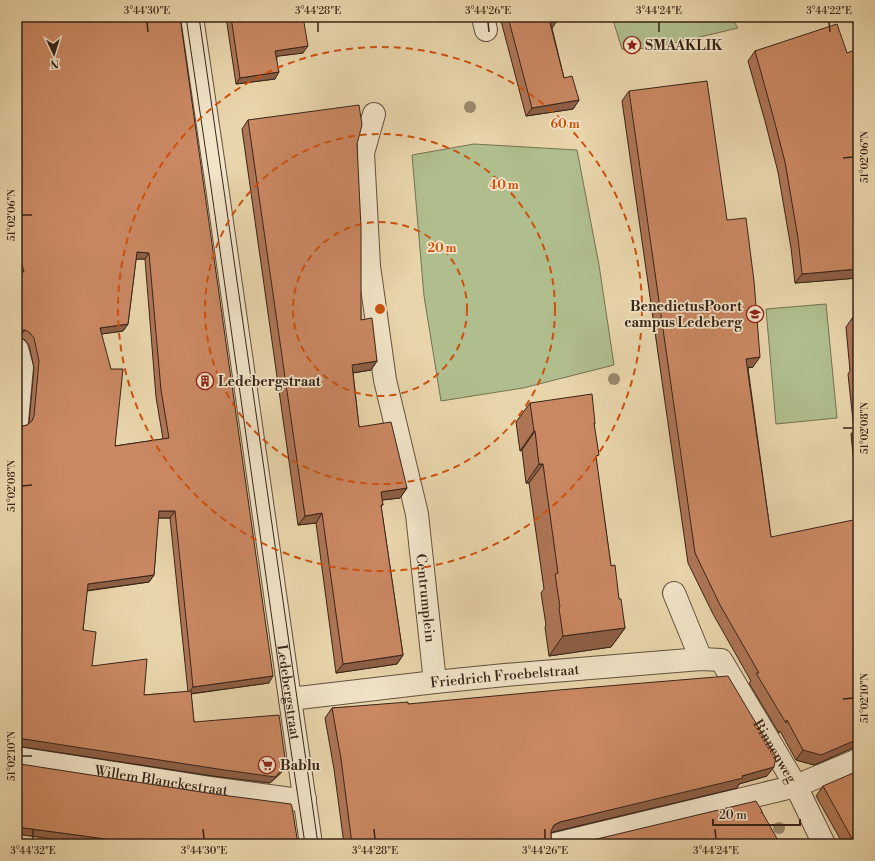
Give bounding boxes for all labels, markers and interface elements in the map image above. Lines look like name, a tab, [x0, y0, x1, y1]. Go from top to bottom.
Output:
text: 3°44'30"E	[124, 5, 170, 17]
text: 3°44'28"E	[295, 5, 341, 17]
text: 3°44'26"E	[465, 5, 511, 17]
text: 3°44'24"E	[636, 5, 682, 17]
text: 3°44'22"E	[806, 5, 852, 17]
north arrow	[34, 34, 74, 74]
place icon: SMAAKLIK	[622, 35, 642, 55]
place label: SMAAKLIK	[645, 37, 723, 55]
text: N	[50, 56, 59, 70]
text: 60 m	[550, 117, 580, 132]
text: 51°02'06"N	[859, 130, 871, 183]
text: 40 m	[489, 178, 519, 193]
text: 51°02'06"N	[6, 188, 18, 241]
text: 20 m	[427, 241, 457, 256]
place label: BenedictusPoort campus Ledeberg	[624, 298, 743, 332]
centre of rings	[373, 302, 387, 316]
school or university icon: BenedictusPoort campus Ledeberg	[745, 304, 765, 324]
building icon: Ledebergstraat	[195, 371, 215, 391]
place label: Ledebergstraat	[218, 373, 322, 391]
text: 51°02'08"N	[859, 401, 871, 454]
text: 51°02'08"N	[6, 459, 18, 512]
street label: Centrumplein	[411, 553, 439, 644]
street label: Ledebergstraat	[272, 643, 304, 741]
street label: Friedrich Froebelstraat	[429, 661, 580, 692]
text: 51°02'10"N	[859, 673, 871, 723]
street label: Binnenweg	[748, 716, 800, 787]
text: 51°02'10"N	[6, 731, 18, 781]
supermarket icon: Bablu	[257, 755, 277, 775]
place label: Bablu	[280, 757, 321, 775]
street label: Willem Blanckestraat	[92, 762, 229, 800]
scale bar	[713, 801, 800, 827]
text: 20 m	[719, 808, 747, 823]
text: 3°44'32"E	[10, 845, 56, 857]
text: 3°44'30"E	[181, 845, 227, 857]
text: 3°44'28"E	[352, 845, 398, 857]
text: 3°44'26"E	[522, 845, 568, 857]
text: 3°44'24"E	[693, 845, 739, 857]

